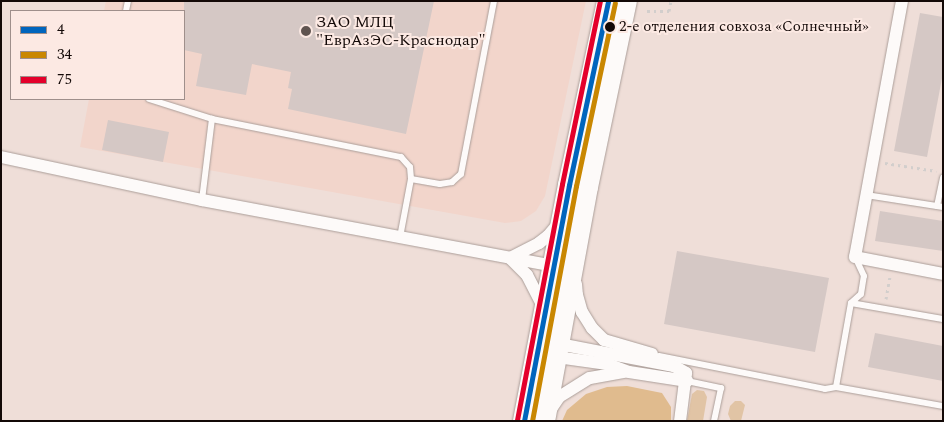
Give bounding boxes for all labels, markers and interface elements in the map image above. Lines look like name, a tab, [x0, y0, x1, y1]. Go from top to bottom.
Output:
legend	[10, 10, 185, 100]
place label: ЗАО МЛЦ "ЕврАзЭС-Краснодар"	[316, 12, 486, 50]
text: 4	[57, 18, 65, 41]
place label: 2-е отделения совхоза «Солнечный»	[619, 18, 869, 36]
marker: 2-е отделения совхоза «Солнечный»	[605, 22, 615, 32]
marker: ЗАО МЛЦ "ЕврАзЭС-Краснодар"	[300, 25, 312, 37]
text: 34	[57, 43, 72, 66]
text: 75	[57, 68, 72, 91]

